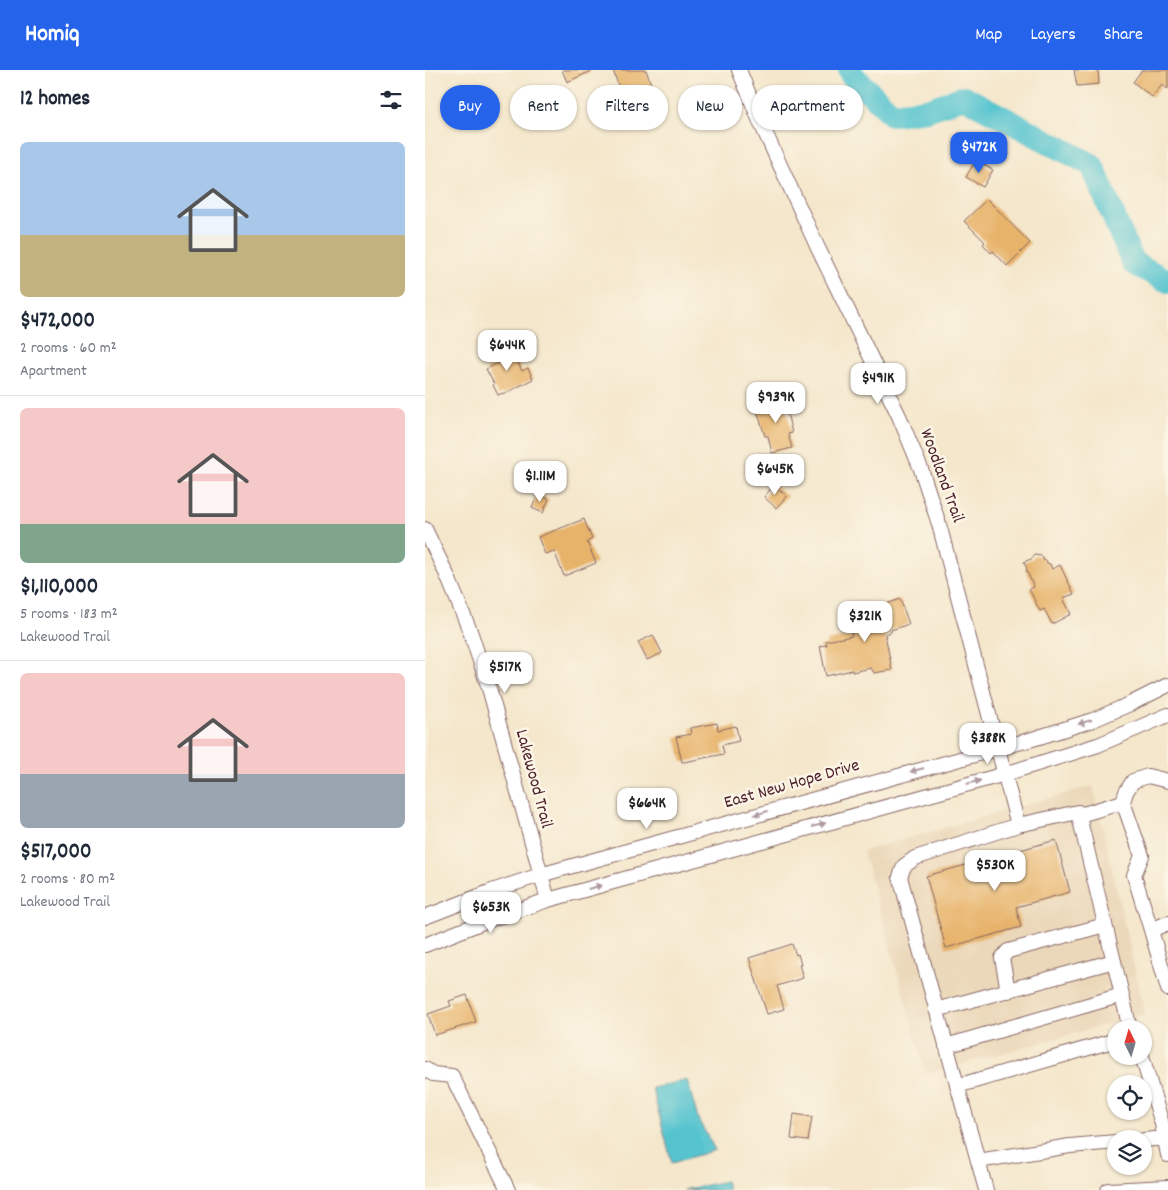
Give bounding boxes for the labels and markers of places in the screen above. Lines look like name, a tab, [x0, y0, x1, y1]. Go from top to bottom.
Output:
pin: $472K	[944, 132, 1014, 174]
pin: $644K	[472, 330, 542, 372]
pin: $491K	[843, 362, 913, 405]
pin: $939K	[741, 382, 811, 424]
pin: $645K	[740, 454, 810, 496]
pin: $1.11M	[499, 460, 581, 503]
pin: $321K	[830, 600, 900, 643]
pin: $517K	[470, 652, 540, 694]
pin: $388K	[953, 722, 1023, 765]
pin: $664K	[612, 788, 682, 830]
pin: $530K	[960, 850, 1030, 892]
pin: $653K	[456, 892, 526, 934]

